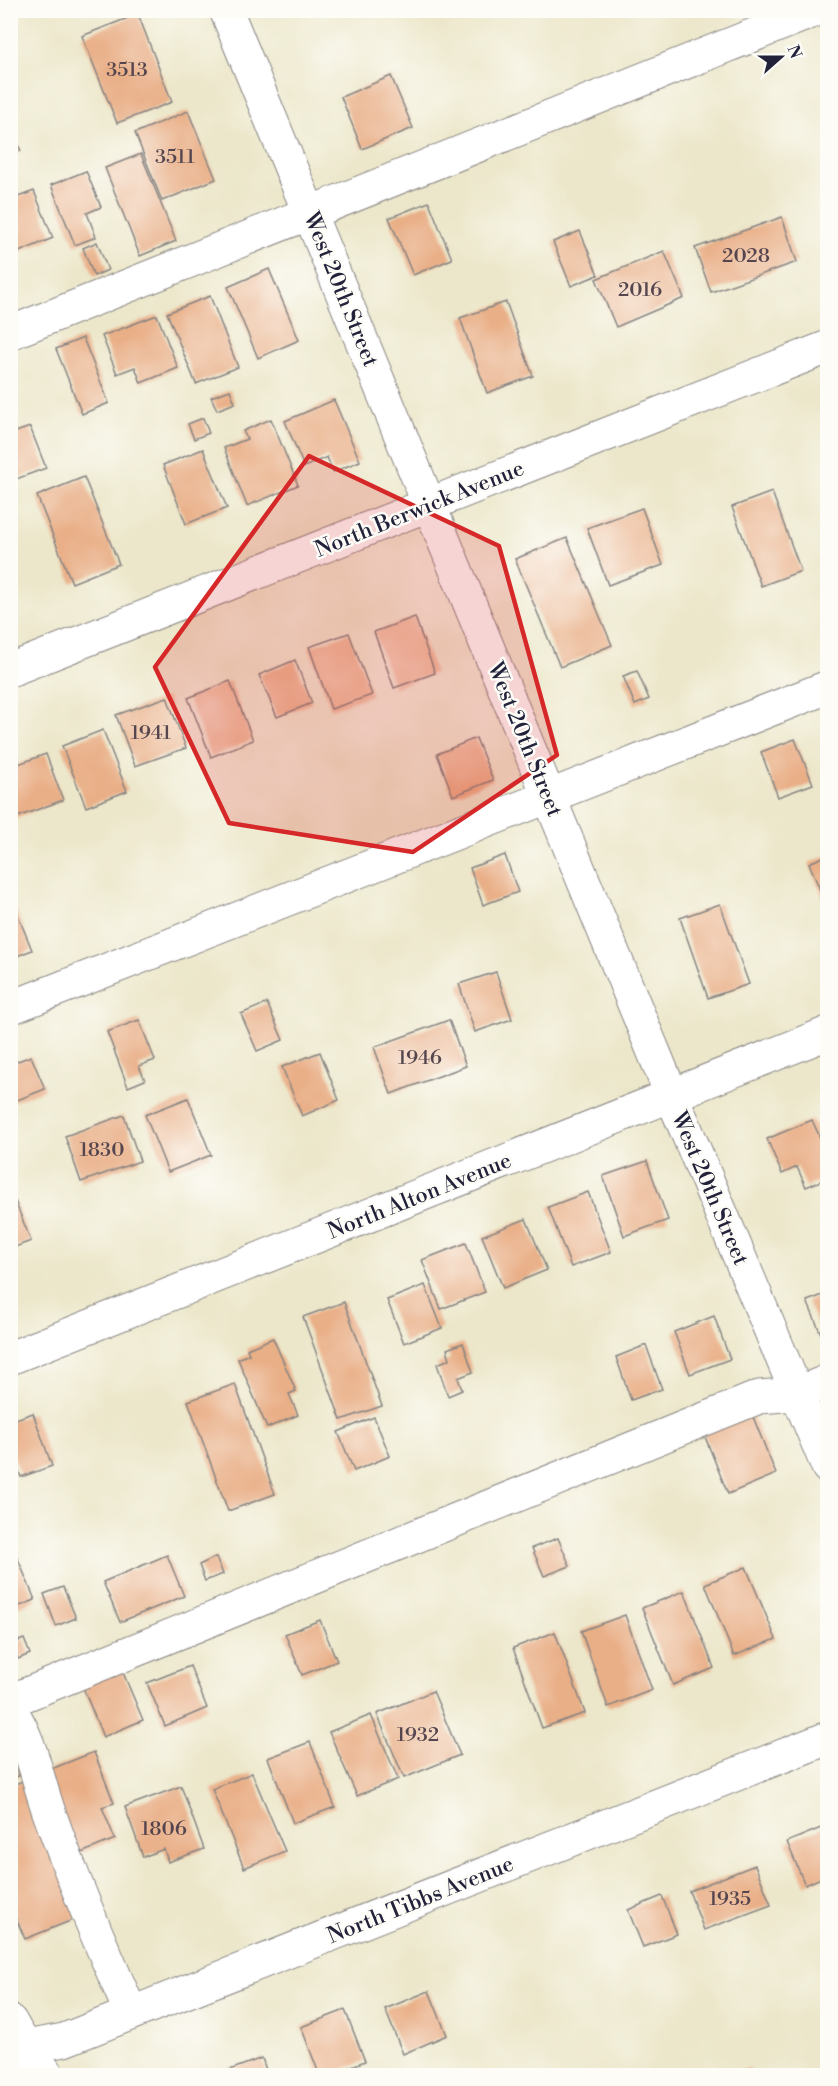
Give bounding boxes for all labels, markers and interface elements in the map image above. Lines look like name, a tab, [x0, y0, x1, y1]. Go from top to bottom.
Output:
north arrow	[751, 27, 811, 87]
text: N	[782, 42, 806, 62]
house number: 3513	[106, 58, 148, 83]
house number: 3511	[155, 145, 195, 170]
street label: West 20th Street	[297, 207, 384, 371]
house number: 2028	[722, 244, 770, 269]
house number: 2016	[618, 278, 662, 303]
street label: North Berwick Avenue	[311, 455, 528, 564]
street label: West 20th Street	[481, 657, 568, 821]
house number: 1941	[131, 721, 172, 746]
house number: 1946	[398, 1046, 442, 1071]
street label: West 20th Street	[665, 1107, 754, 1270]
house number: 1830	[80, 1138, 124, 1163]
street label: North Alton Avenue	[324, 1147, 515, 1246]
house number: 1932	[397, 1723, 439, 1748]
house number: 1806	[141, 1817, 187, 1842]
street label: North Tibbs Avenue	[323, 1851, 518, 1950]
house number: 1935	[709, 1887, 751, 1912]

